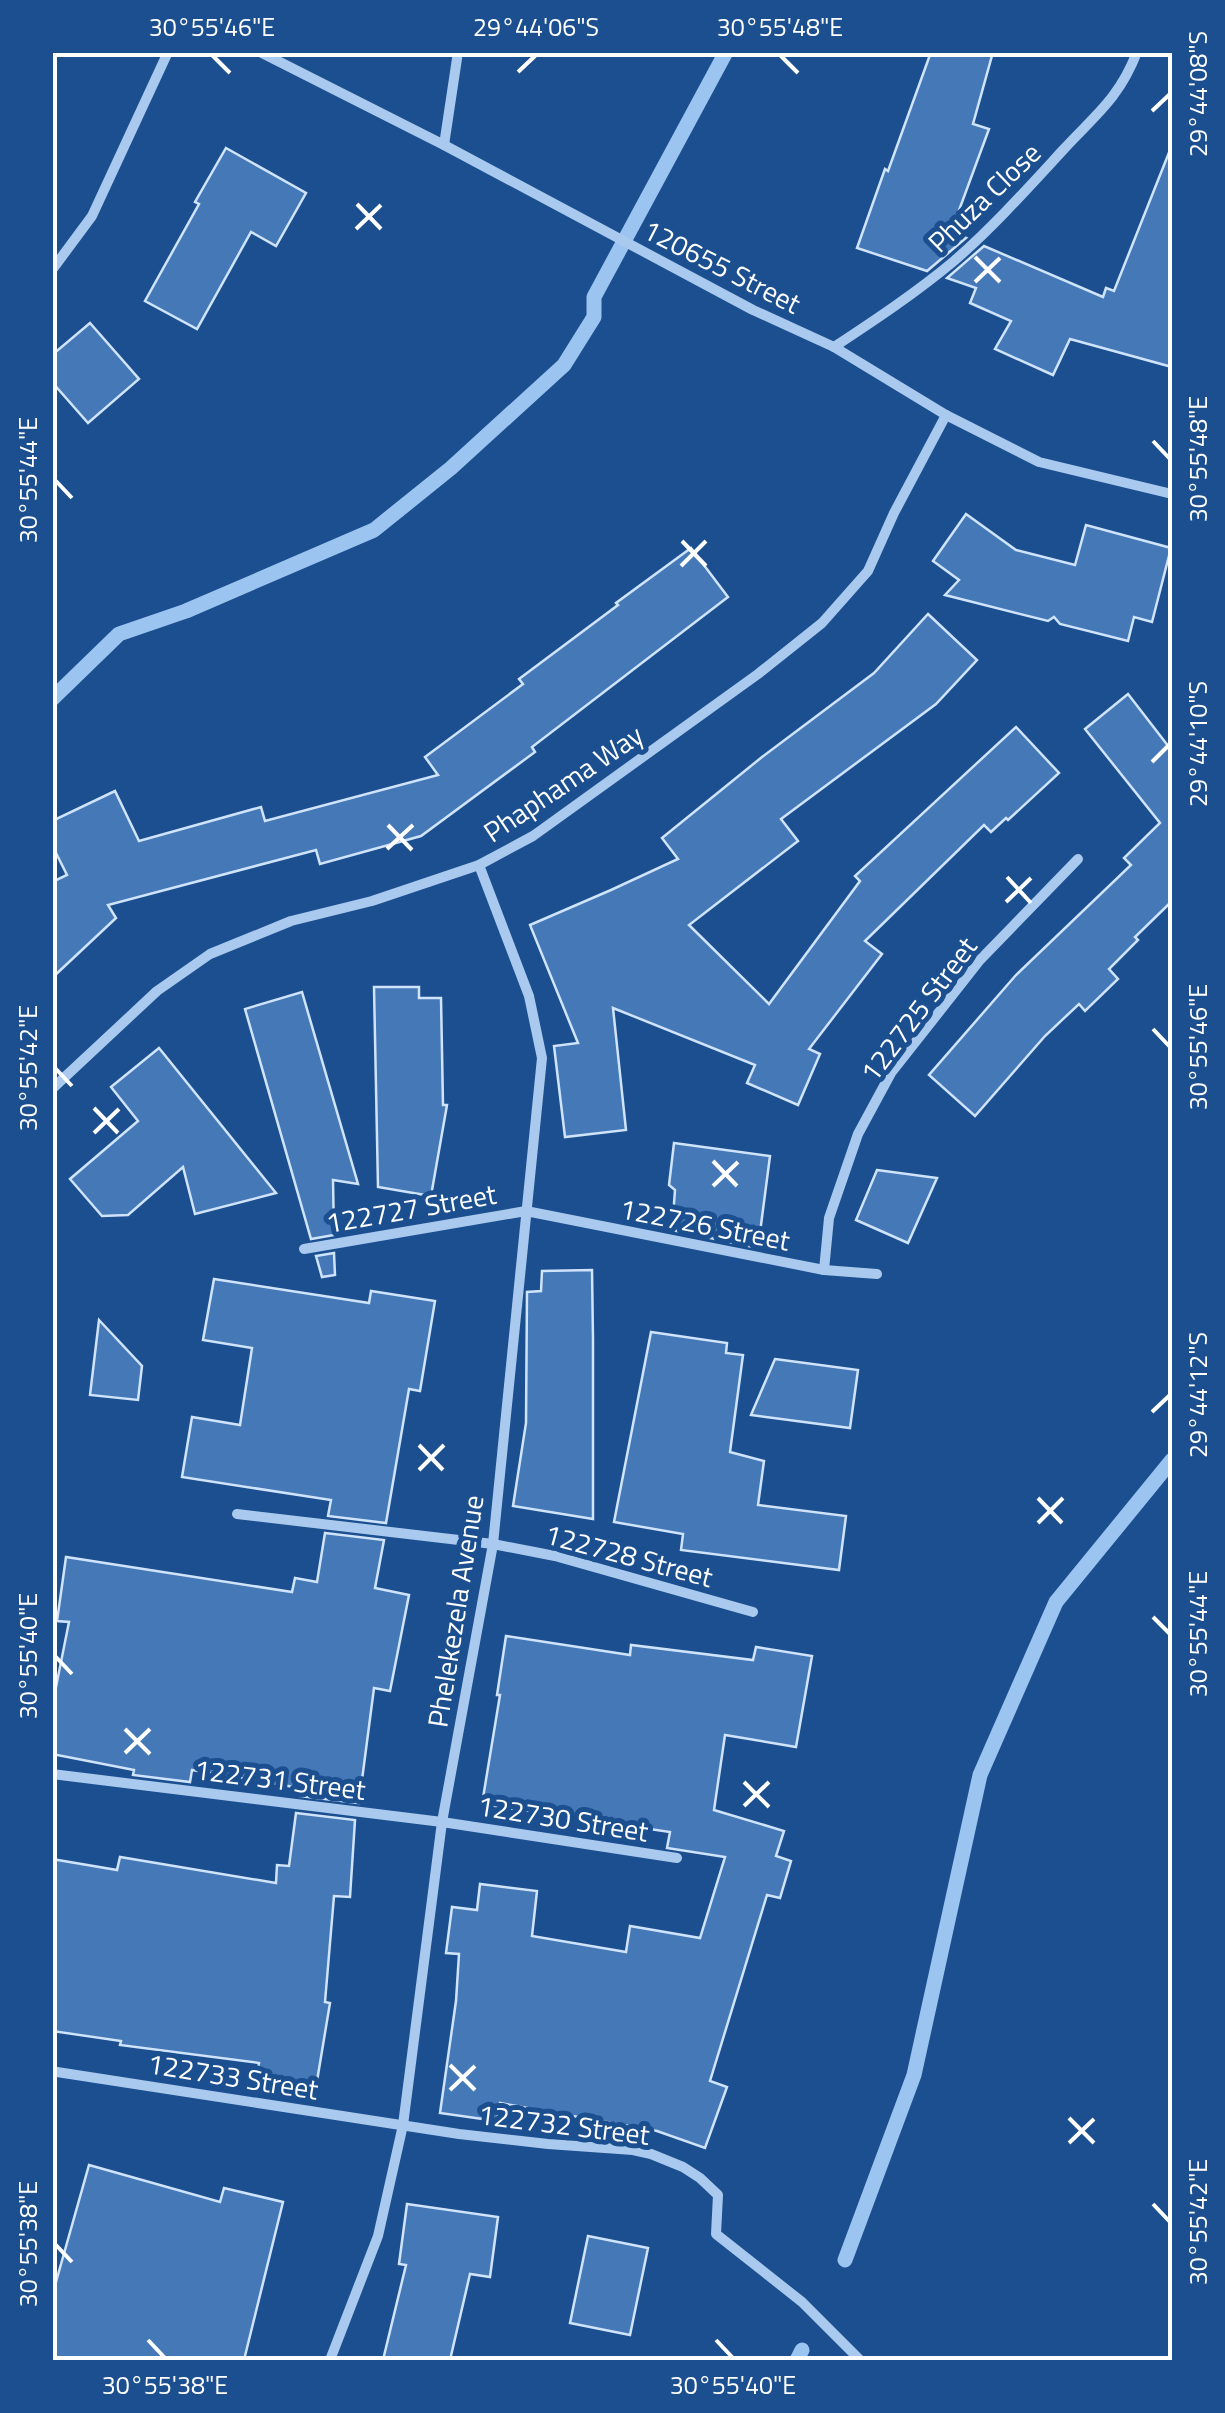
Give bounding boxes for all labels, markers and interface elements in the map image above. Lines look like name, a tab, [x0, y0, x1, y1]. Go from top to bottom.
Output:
text: 30°55'46"E	[149, 8, 275, 46]
text: 29°44'06"S	[473, 8, 599, 46]
text: 30°55'48"E	[717, 8, 843, 46]
text: 29°44'08"S	[1179, 31, 1217, 157]
street label: Phuza Close	[918, 132, 1050, 262]
street label: 120655 Street	[635, 208, 809, 324]
text: 30°55'48"E	[1179, 396, 1217, 522]
text: 30°55'44"E	[9, 417, 47, 543]
text: 29°44'10"S	[1179, 681, 1217, 807]
street label: Phaphama Way	[474, 713, 652, 853]
street label: 122725 Street	[849, 927, 987, 1091]
text: 30°55'46"E	[1179, 984, 1217, 1110]
text: 30°55'42"E	[9, 1005, 47, 1131]
street label: 122727 Street	[322, 1172, 500, 1244]
street label: 122726 Street	[616, 1186, 794, 1262]
text: 29°44'12"S	[1179, 1332, 1217, 1458]
street label: Phelekezela Avenue	[415, 1492, 495, 1730]
street label: 122728 Street	[540, 1512, 718, 1598]
text: 30°55'44"E	[1179, 1571, 1217, 1697]
text: 30°55'40"E	[9, 1593, 47, 1719]
street label: 122731 Street	[192, 1747, 368, 1811]
street label: 122730 Street	[474, 1783, 652, 1853]
street label: 122733 Street	[144, 2041, 322, 2111]
street label: 122732 Street	[476, 2092, 652, 2156]
text: 30°55'42"E	[1179, 2159, 1217, 2285]
text: 30°55'38"E	[9, 2181, 47, 2307]
text: 30°55'38"E	[102, 2366, 228, 2404]
text: 30°55'40"E	[670, 2366, 796, 2404]

